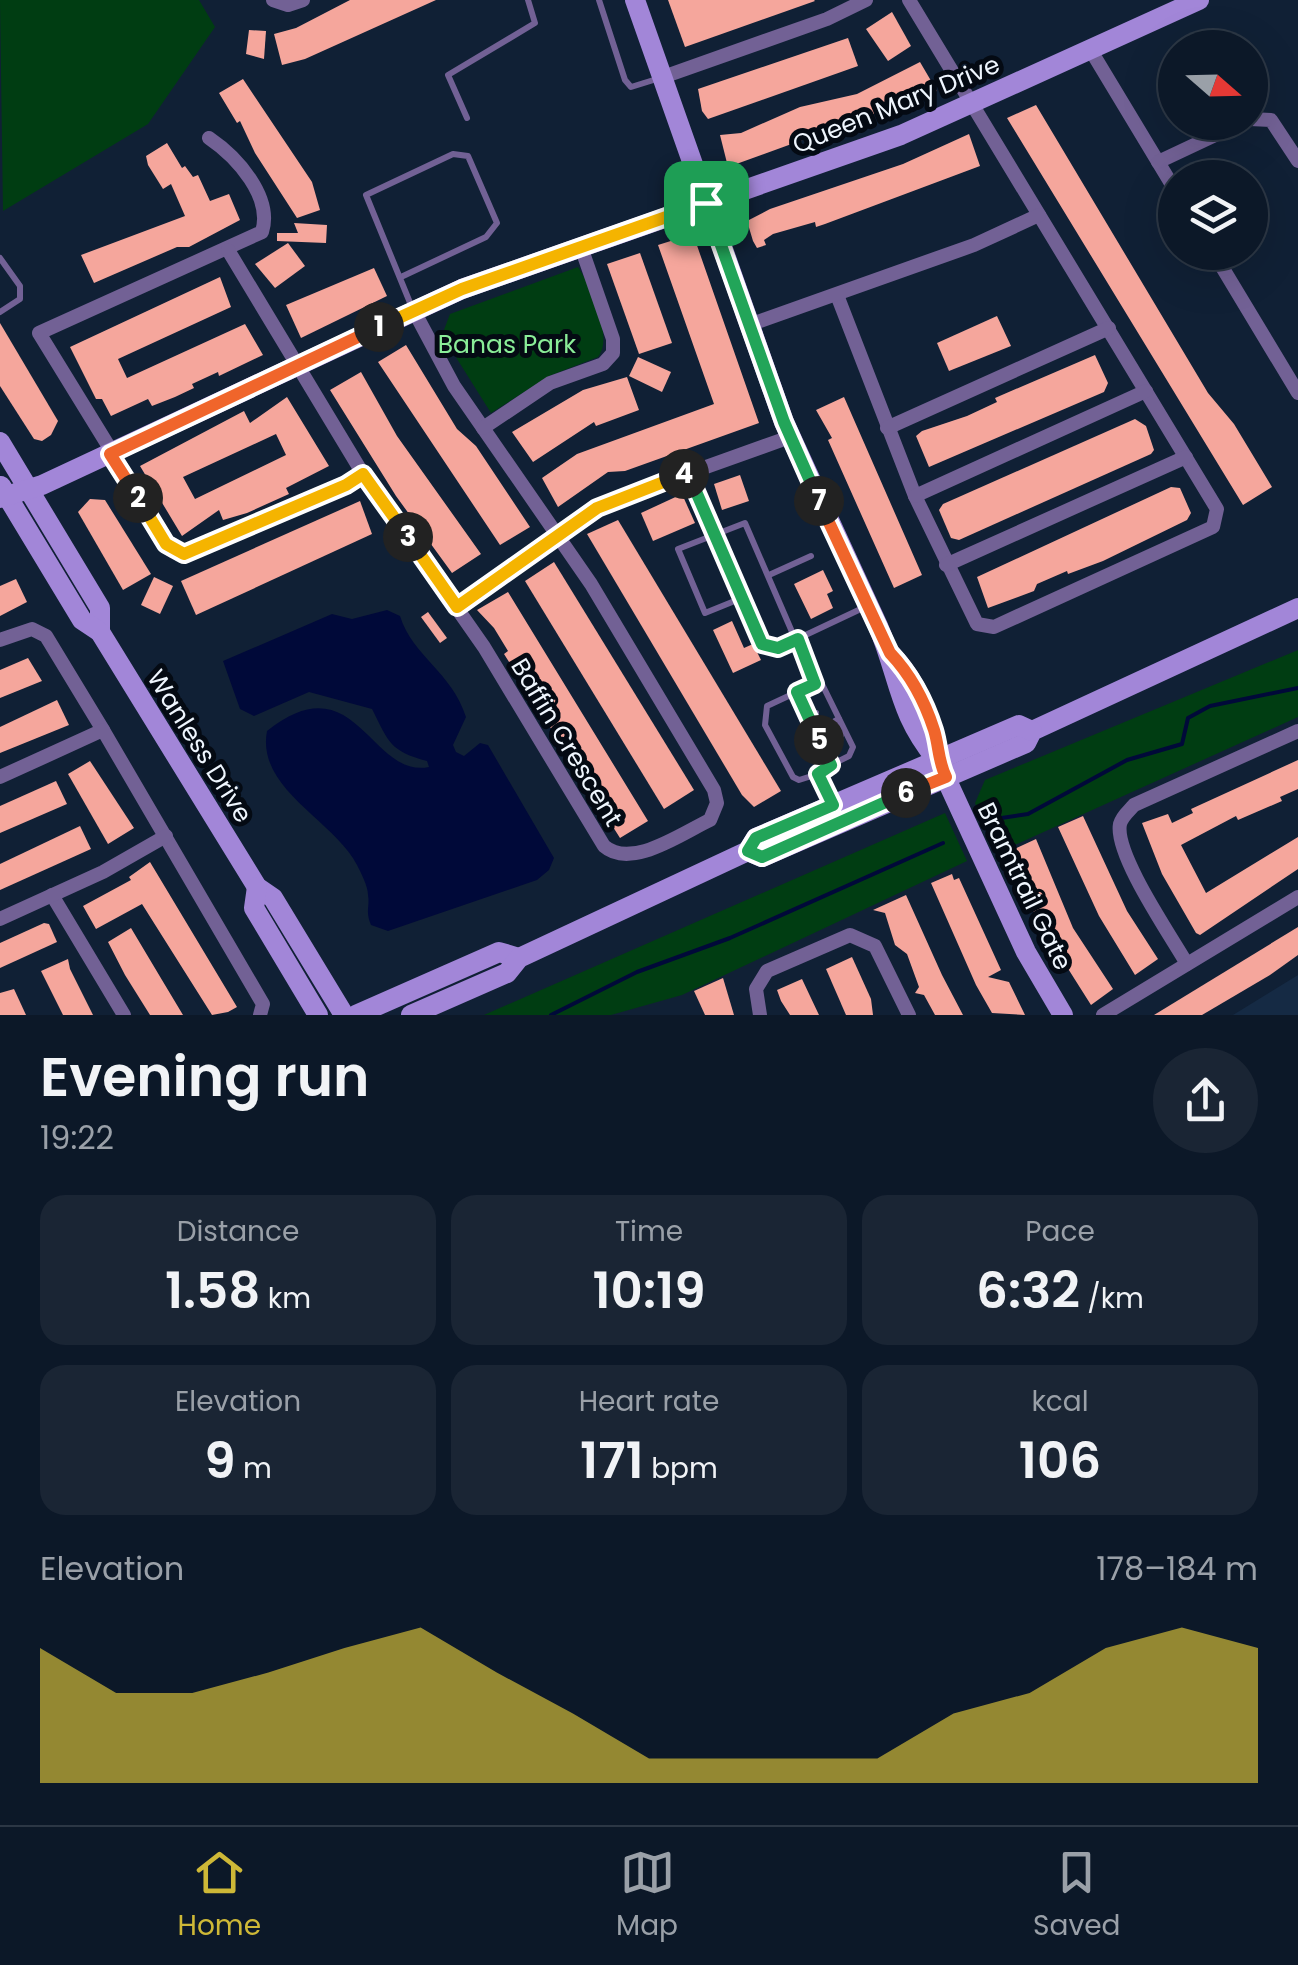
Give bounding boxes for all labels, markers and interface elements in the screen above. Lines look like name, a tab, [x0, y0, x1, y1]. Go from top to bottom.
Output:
north arrow	[1158, 30, 1268, 140]
map controls	[1158, 30, 1268, 270]
street label: Queen Mary Drive	[787, 47, 1005, 162]
button: layers	[1158, 160, 1268, 270]
pin	[664, 161, 749, 246]
icon: arrive	[679, 176, 734, 231]
pin: 1	[354, 302, 404, 352]
text: 1	[374, 307, 384, 346]
park label: Banas Park	[438, 327, 576, 362]
pin: 4	[659, 449, 709, 499]
text: 4	[675, 454, 693, 493]
pin: 2	[113, 473, 163, 523]
pin: 7	[794, 476, 844, 526]
text: 2	[130, 478, 146, 517]
text: 7	[812, 481, 826, 520]
pin: 3	[383, 512, 433, 562]
text: 3	[400, 517, 416, 556]
street label: Baffin Crescent	[503, 652, 631, 833]
street label: Wanless Drive	[139, 663, 261, 829]
pin: 5	[794, 715, 844, 765]
text: 5	[810, 720, 828, 759]
pin: 6	[881, 768, 931, 818]
text: 6	[897, 773, 915, 812]
street label: Bramtrail Gate	[969, 797, 1080, 976]
text: Evening run	[40, 1038, 369, 1115]
button: share	[1153, 1048, 1258, 1153]
text: 19:22	[40, 1115, 114, 1160]
text: Distance	[177, 1212, 299, 1251]
text: Time	[615, 1212, 683, 1251]
text: Pace	[1025, 1212, 1095, 1251]
text: 1.58	[165, 1255, 260, 1326]
text: 10:19	[593, 1255, 705, 1326]
text: 6:32	[976, 1255, 1080, 1326]
text: km	[260, 1279, 311, 1318]
text: /km	[1080, 1279, 1144, 1318]
text: Elevation	[175, 1382, 301, 1421]
text: Heart rate	[579, 1382, 719, 1421]
text: kcal	[1031, 1382, 1089, 1421]
text: 9	[204, 1425, 235, 1496]
text: 171	[580, 1425, 644, 1496]
text: 106	[1019, 1425, 1101, 1496]
text: m	[235, 1449, 272, 1488]
text: bpm	[644, 1449, 718, 1488]
text: Elevation	[40, 1546, 184, 1591]
text: 178–184 m	[1096, 1546, 1258, 1591]
tab: Home	[178, 1845, 261, 1947]
tab: Map	[616, 1845, 678, 1947]
tab: Saved	[1033, 1845, 1120, 1947]

